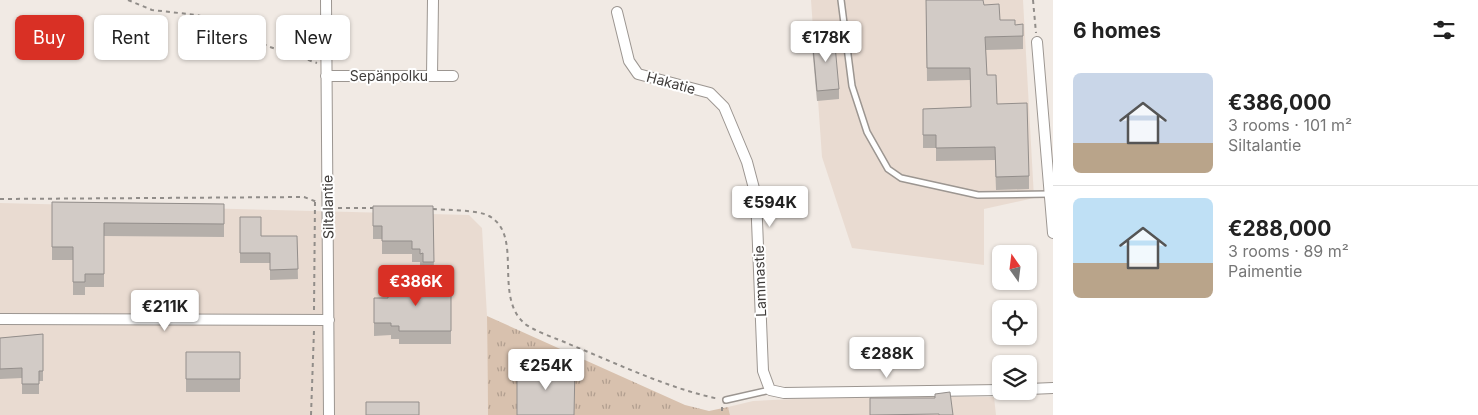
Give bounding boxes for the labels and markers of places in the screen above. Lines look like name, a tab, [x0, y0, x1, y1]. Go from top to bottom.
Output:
pin: €178K	[791, 20, 861, 63]
pin: €594K	[735, 186, 805, 228]
pin: €386K	[381, 264, 451, 307]
pin: €211K	[130, 290, 200, 332]
pin: €288K	[852, 336, 922, 379]
pin: €254K	[511, 348, 581, 391]

